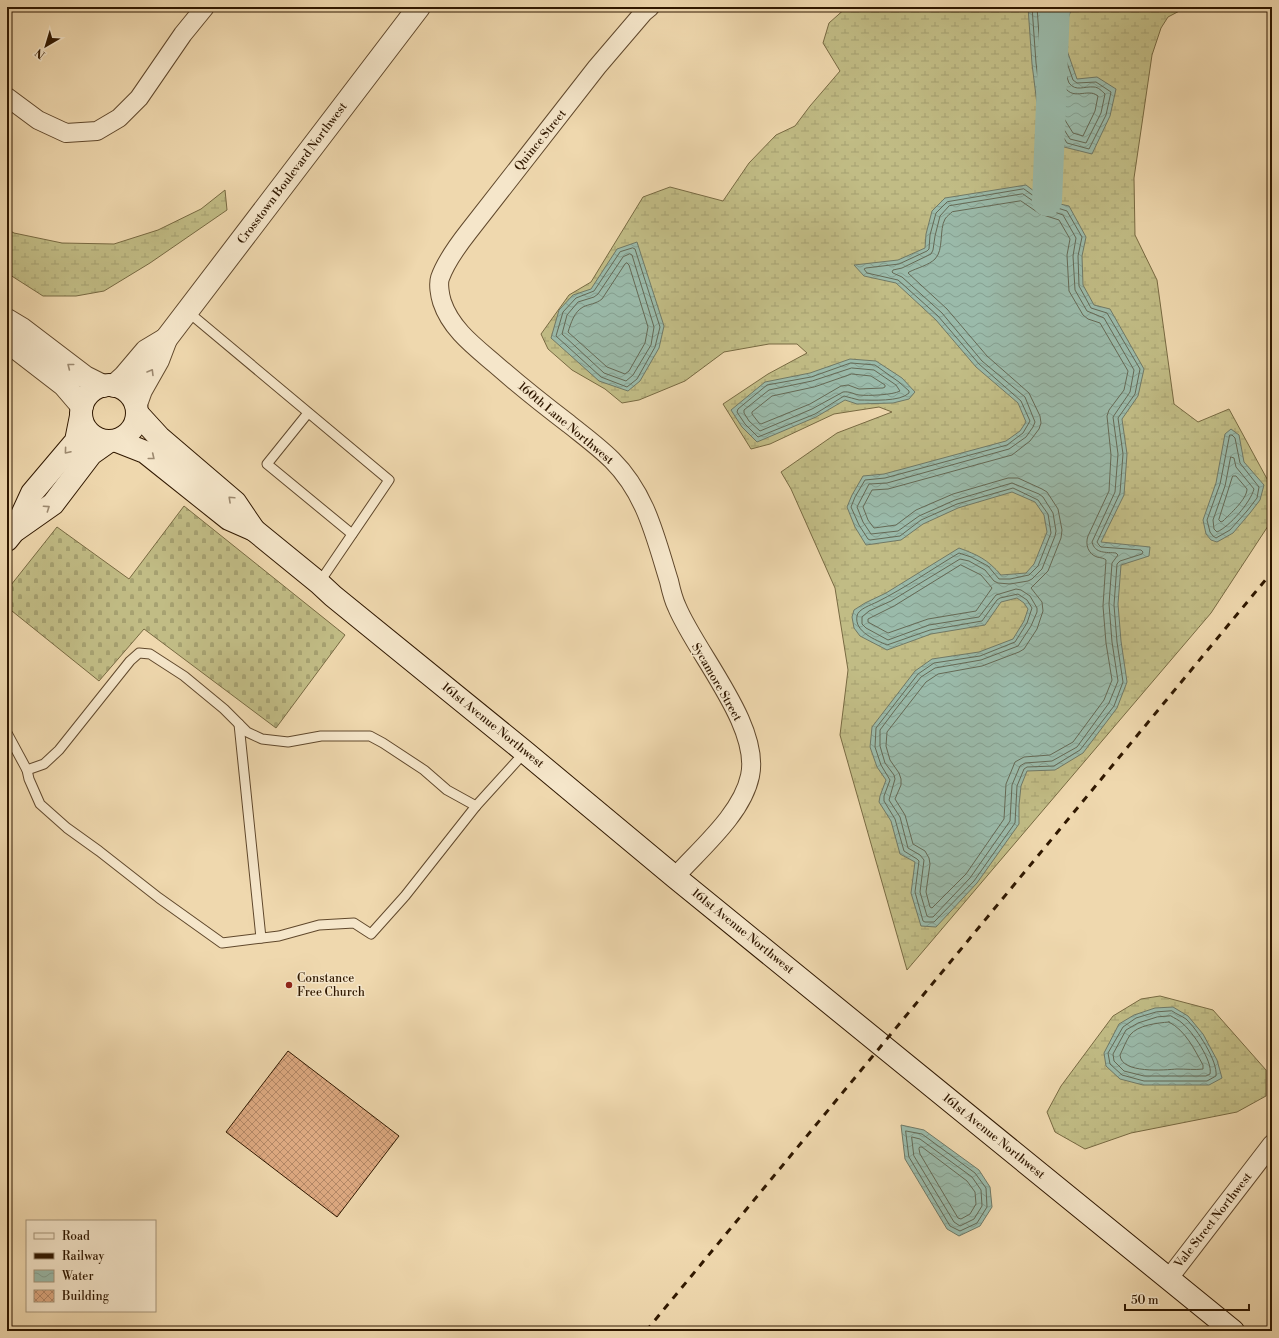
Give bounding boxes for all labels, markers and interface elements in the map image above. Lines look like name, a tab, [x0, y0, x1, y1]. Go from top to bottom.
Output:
north arrow	[26, 26, 66, 66]
text: N	[32, 45, 48, 61]
street label: Crosstown Boulevard Northwest	[234, 99, 351, 247]
street label: Quince Street	[511, 106, 570, 174]
one-way arrow	[67, 363, 74, 371]
one-way arrow	[147, 369, 154, 376]
street label: 160th Lane Northwest	[515, 379, 617, 468]
one-way arrow	[65, 447, 72, 454]
one-way arrow	[148, 453, 155, 460]
one-way arrow	[228, 496, 236, 504]
one-way arrow	[43, 505, 50, 513]
street label: Sycamore Street	[688, 640, 745, 725]
street label: 161st Avenue Northwest	[438, 679, 547, 772]
street label: 161st Avenue Northwest	[688, 885, 797, 978]
place label: Constance Free Church	[297, 971, 365, 1000]
marker: Constance Free Church	[284, 980, 294, 990]
street label: 161st Avenue Northwest	[939, 1090, 1048, 1183]
street label: Vale Street Northwest	[1171, 1169, 1256, 1272]
legend	[26, 1220, 156, 1312]
text: Road	[62, 1229, 90, 1244]
text: Railway	[62, 1249, 104, 1264]
text: Water	[61, 1269, 94, 1284]
scale bar	[1125, 1286, 1249, 1312]
text: Building	[61, 1289, 110, 1304]
text: 50 m	[1131, 1293, 1159, 1308]

